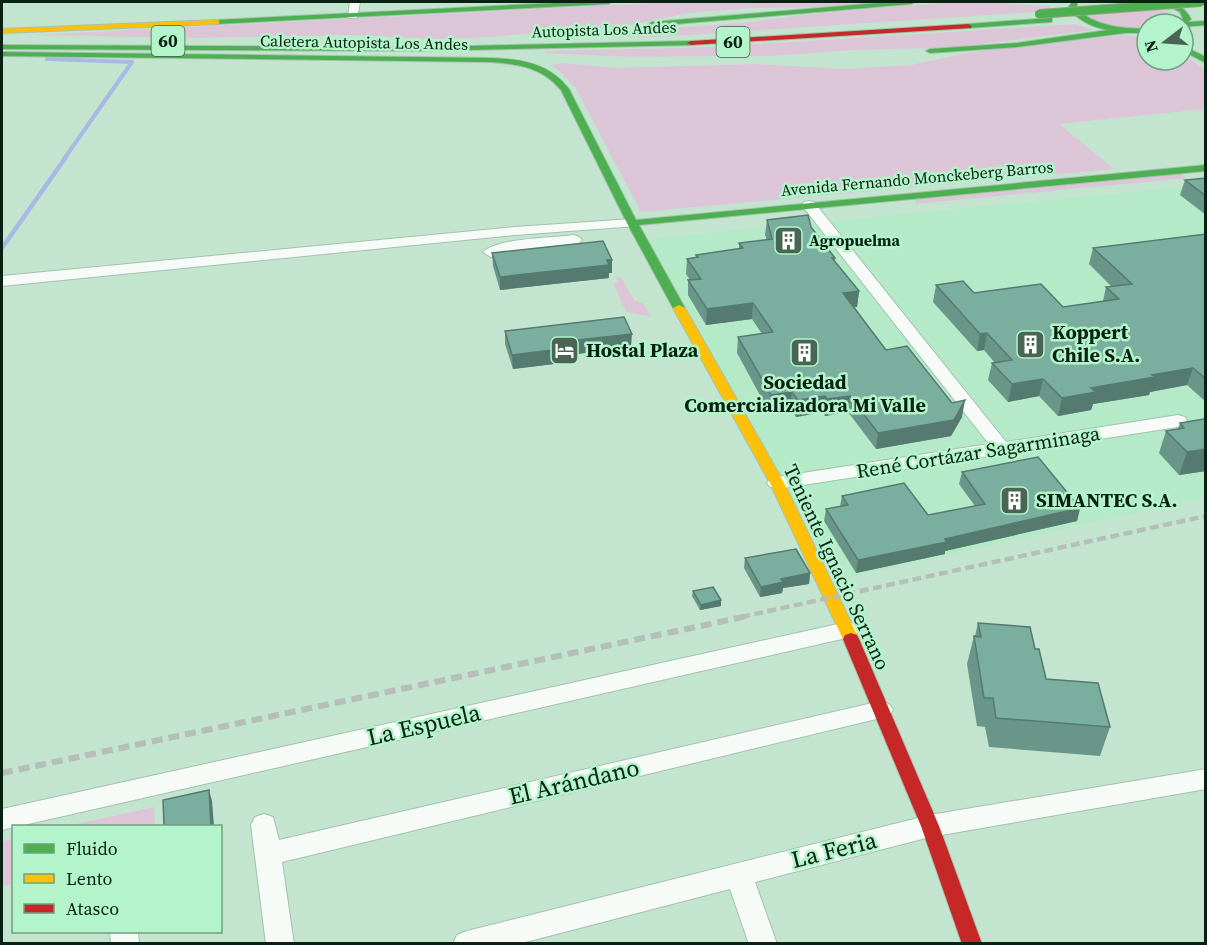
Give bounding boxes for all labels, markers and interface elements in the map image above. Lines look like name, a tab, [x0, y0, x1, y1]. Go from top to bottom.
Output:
north arrow	[1135, 12, 1195, 72]
street label: Autopista Los Andes	[531, 15, 677, 43]
road number: 60	[152, 26, 184, 56]
road number: 60	[716, 27, 750, 57]
street label: Caletera Autopista Los Andes	[260, 29, 468, 55]
text: N	[1138, 37, 1163, 55]
street label: Avenida Fernando Monckeberg Barros	[780, 155, 1054, 201]
building icon: Agropuelma	[772, 224, 804, 256]
place label: Agropuelma	[809, 229, 900, 251]
place label: Koppert Chile S.A.	[1052, 318, 1140, 369]
building icon: Koppert Chile S.A.	[1015, 328, 1047, 360]
hotel icon: Hostal Plaza	[549, 334, 581, 366]
place label: Hostal Plaza	[586, 336, 699, 364]
building icon: Sociedad Comercializadora Mi Valle	[789, 336, 821, 368]
place label: Sociedad Comercializadora Mi Valle	[684, 368, 926, 419]
street label: René Cortázar Sagarminaga	[854, 419, 1103, 485]
street label: Teniente Ignacio Serrano	[777, 460, 897, 674]
building icon: SIMANTEC S.A.	[999, 484, 1031, 516]
place label: SIMANTEC S.A.	[1036, 486, 1178, 514]
street label: La Espuela	[364, 695, 485, 754]
street label: El Arándano	[505, 750, 642, 813]
street label: La Feria	[788, 823, 881, 876]
legend	[12, 825, 222, 933]
text: Fluido	[66, 836, 118, 861]
text: Lento	[66, 866, 113, 891]
text: Atasco	[66, 896, 119, 921]

